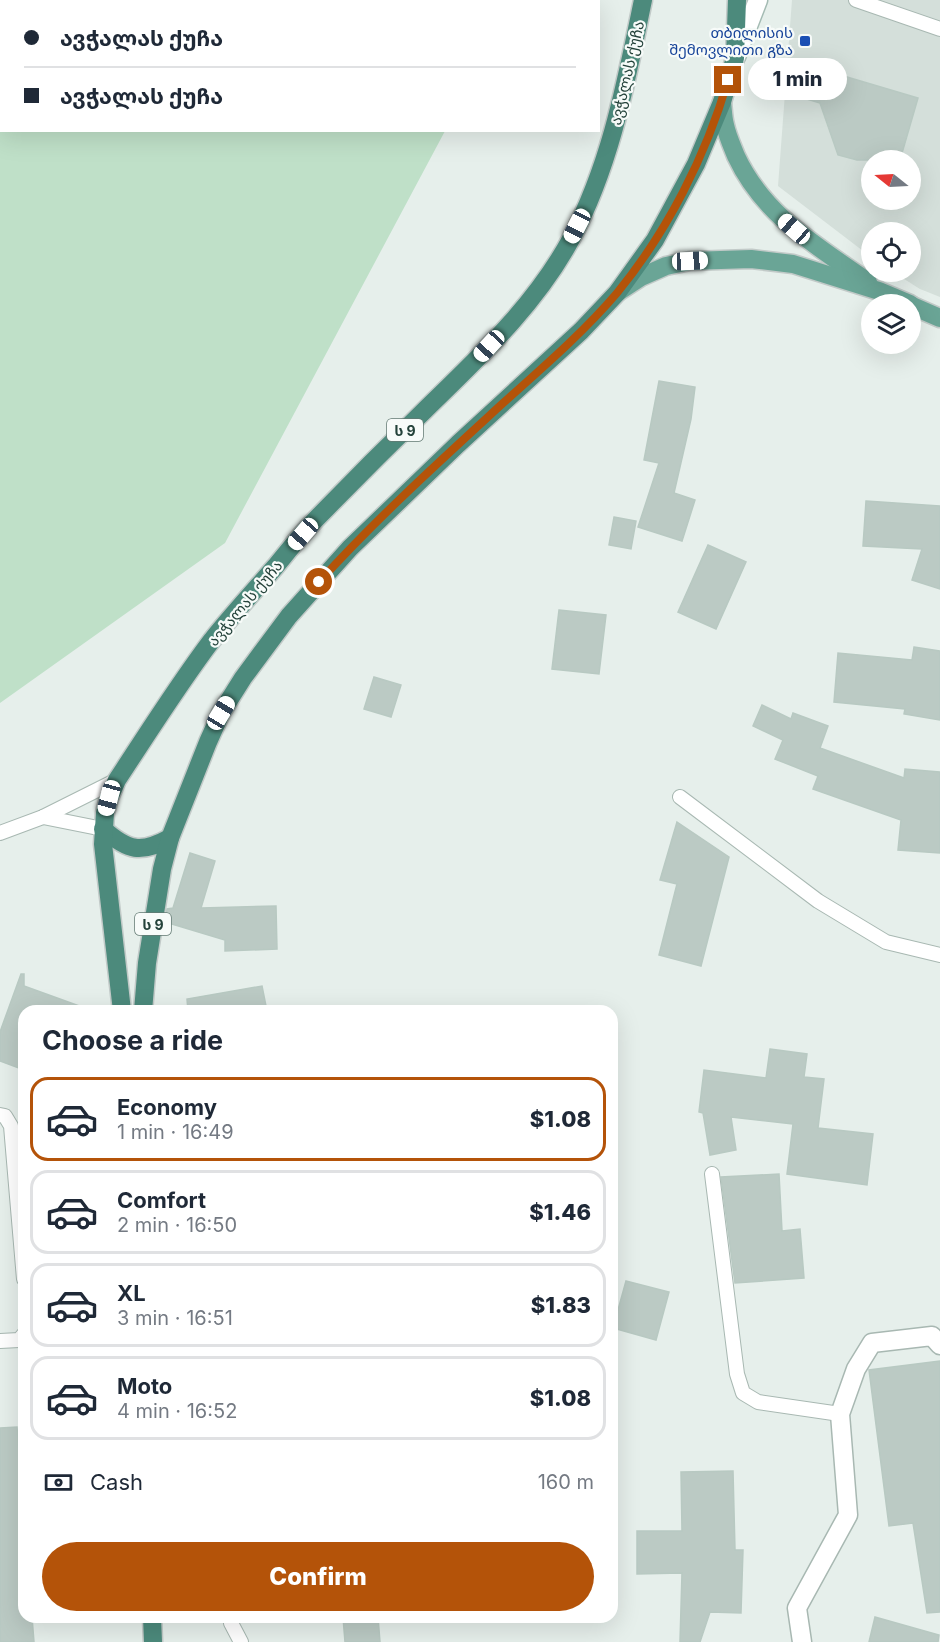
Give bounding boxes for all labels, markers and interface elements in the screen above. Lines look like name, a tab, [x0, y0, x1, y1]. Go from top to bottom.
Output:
street label: ავჭალას ქუჩა	[606, 19, 648, 127]
place label: თბილისის შემოვლითი გზა	[669, 23, 793, 59]
text: ავჭალას ქუჩა	[60, 25, 223, 51]
marker: თბილისის შემოვლითი გზა	[798, 34, 812, 48]
callout: 1 min	[749, 59, 848, 101]
route end	[714, 66, 741, 93]
text: 1 min	[772, 67, 823, 91]
text: ავჭალას ქუჩა	[60, 83, 223, 109]
north arrow	[861, 150, 921, 210]
map controls	[861, 150, 921, 354]
car	[561, 206, 593, 246]
car	[775, 210, 813, 248]
button: locate	[861, 222, 921, 282]
car	[672, 251, 708, 271]
button: layers	[861, 294, 921, 354]
car	[470, 327, 508, 365]
road number: ს 9	[387, 419, 423, 441]
car	[284, 515, 322, 553]
street label: ავჭალას ქუჩა	[204, 556, 286, 650]
route start	[305, 568, 332, 595]
car	[204, 693, 238, 733]
car	[96, 778, 122, 818]
road number: ს 9	[135, 913, 171, 935]
text: Choose a ride	[42, 1024, 223, 1057]
icon: car	[45, 1092, 99, 1146]
text: Economy	[117, 1094, 217, 1120]
text: $1.08	[530, 1106, 591, 1132]
text: 1 min · 16:49	[117, 1120, 234, 1144]
icon: car	[45, 1185, 99, 1239]
text: Comfort	[117, 1187, 206, 1213]
text: $1.46	[529, 1199, 591, 1225]
text: 2 min · 16:50	[117, 1213, 237, 1237]
icon: car	[45, 1278, 99, 1332]
text: XL	[117, 1280, 146, 1306]
text: $1.83	[531, 1292, 591, 1318]
text: 3 min · 16:51	[117, 1306, 233, 1330]
icon: car	[45, 1371, 99, 1425]
text: Moto	[117, 1373, 172, 1399]
text: $1.08	[530, 1385, 591, 1411]
text: 4 min · 16:52	[117, 1399, 237, 1423]
icon: cash	[42, 1466, 75, 1499]
text: Cash	[90, 1469, 143, 1495]
text: 160 m	[538, 1470, 594, 1494]
button: Confirm	[42, 1542, 594, 1611]

